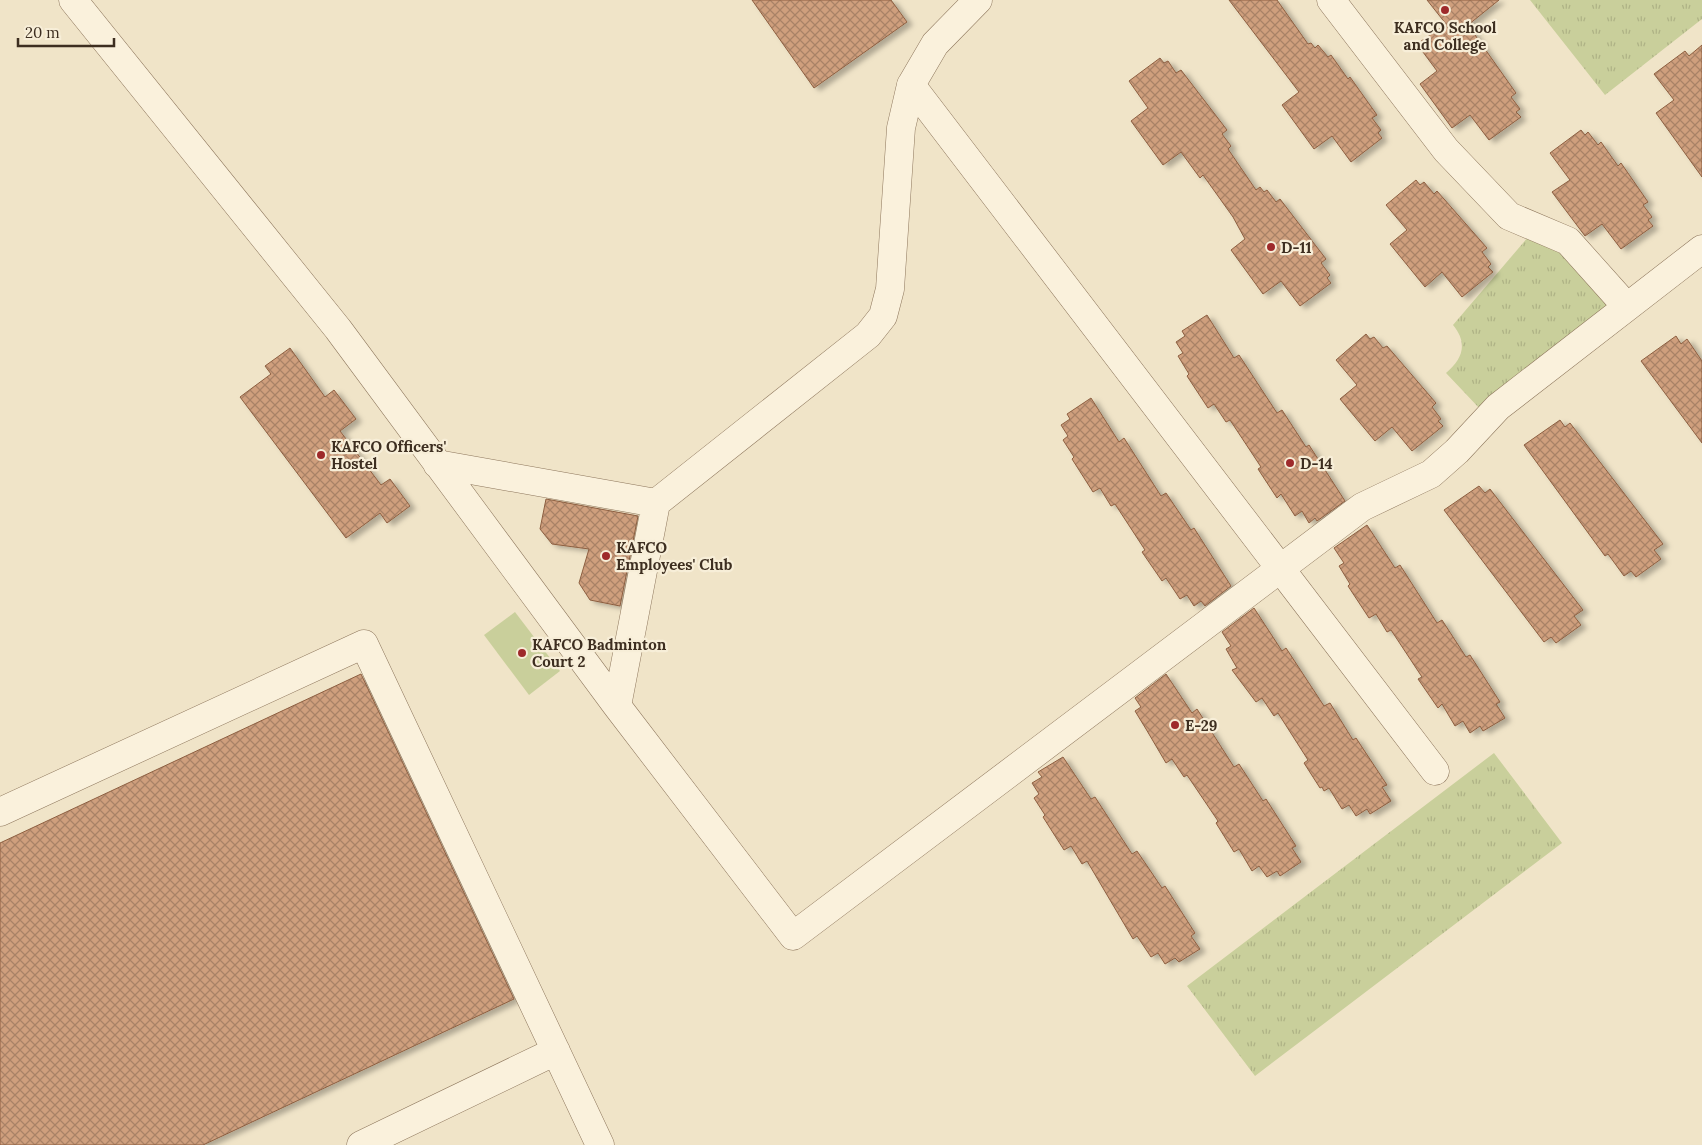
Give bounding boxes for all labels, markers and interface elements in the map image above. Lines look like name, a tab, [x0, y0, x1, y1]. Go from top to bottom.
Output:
marker: KAFCO School and College	[1439, 4, 1451, 16]
scale bar	[18, 15, 114, 47]
place label: KAFCO School and College	[1394, 18, 1497, 54]
text: 20 m	[25, 23, 60, 42]
place label: D-11	[1281, 238, 1312, 257]
marker: D-11	[1265, 241, 1277, 253]
place label: KAFCO Officers' Hostel	[331, 437, 446, 473]
marker: KAFCO Officers' Hostel	[315, 449, 327, 461]
place label: D-14	[1300, 454, 1333, 473]
marker: D-14	[1284, 457, 1296, 469]
place label: KAFCO Employees' Club	[616, 538, 733, 574]
marker: KAFCO Employees' Club	[600, 550, 612, 562]
place label: KAFCO Badminton Court 2	[532, 635, 667, 671]
marker: KAFCO Badminton Court 2	[516, 647, 528, 659]
place label: E-29	[1185, 716, 1217, 735]
marker: E-29	[1169, 719, 1181, 731]

